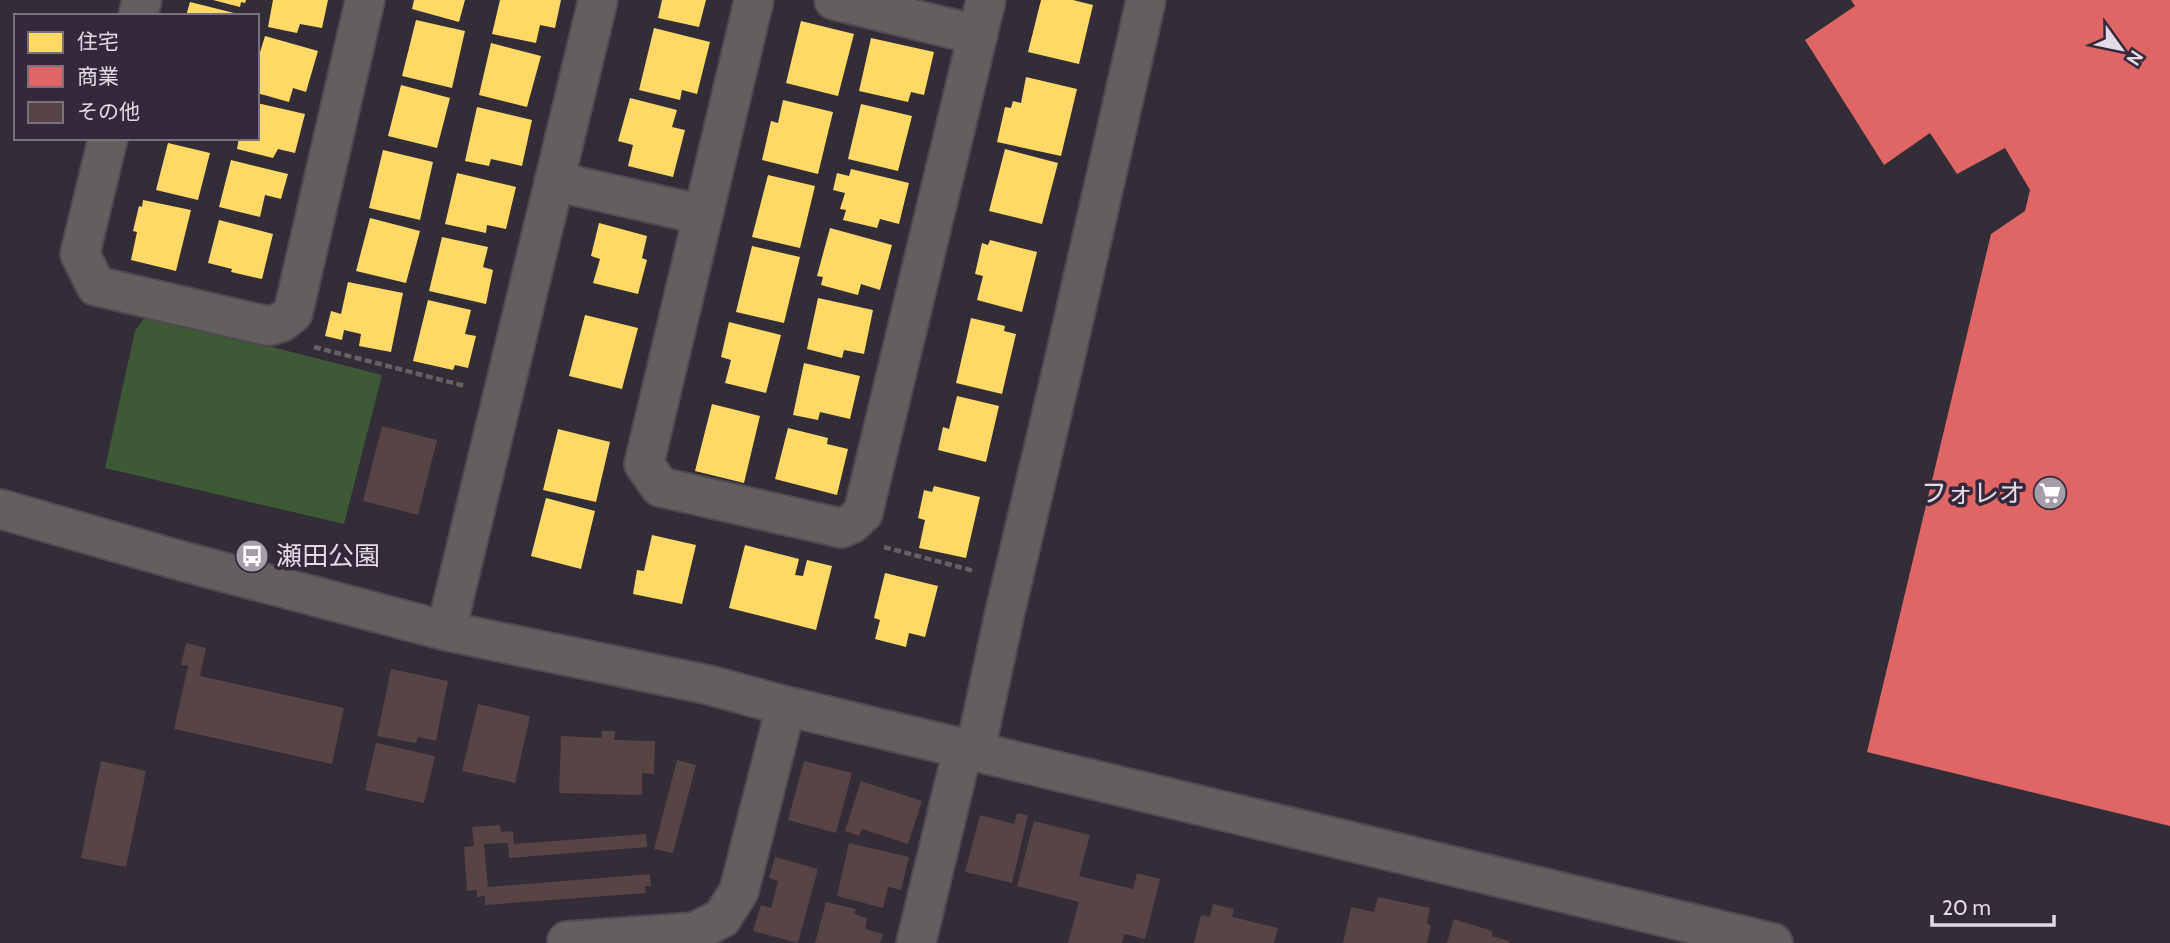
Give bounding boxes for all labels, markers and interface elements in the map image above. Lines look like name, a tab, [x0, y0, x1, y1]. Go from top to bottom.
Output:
legend	[14, 14, 259, 140]
north arrow	[2086, 14, 2156, 84]
text: 住宅	[77, 29, 119, 54]
text: N	[2122, 46, 2148, 70]
text: 商業	[77, 64, 119, 89]
text: その他	[77, 99, 140, 124]
supermarket icon: フォレオ	[2031, 474, 2069, 512]
place label: フォレオ	[1921, 477, 2025, 509]
bus stop icon: 瀬田公園	[233, 537, 271, 575]
place label: 瀬田公園	[276, 540, 380, 572]
scale bar	[1932, 884, 2054, 928]
text: 20 m	[1942, 895, 1991, 920]

